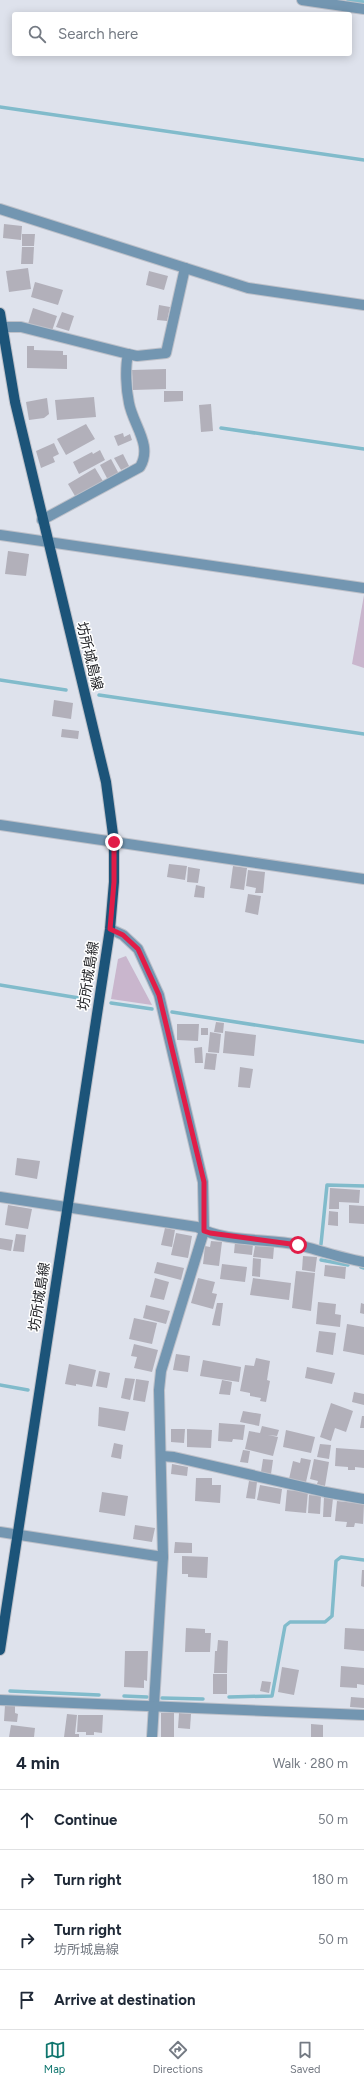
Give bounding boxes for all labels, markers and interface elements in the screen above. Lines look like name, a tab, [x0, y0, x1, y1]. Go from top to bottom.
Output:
search box	[12, 12, 352, 56]
icon: search	[26, 23, 48, 45]
text: Search here	[58, 25, 138, 43]
street label: 坊所城島線	[73, 620, 106, 692]
route end	[105, 833, 123, 851]
street label: 坊所城島線	[75, 940, 102, 1012]
route start	[289, 1236, 307, 1254]
street label: 坊所城島線	[26, 1261, 53, 1333]
text: 4 min	[16, 1753, 60, 1773]
text: Walk · 280 m	[273, 1756, 348, 1771]
icon: ahead	[16, 1809, 38, 1831]
text: Continue	[54, 1811, 117, 1829]
text: 50 m	[318, 1812, 348, 1827]
icon: right	[16, 1869, 38, 1891]
text: Turn right	[54, 1871, 122, 1889]
text: 180 m	[312, 1872, 348, 1887]
text: Turn right	[54, 1921, 122, 1939]
icon: right	[16, 1929, 38, 1951]
text: 50 m	[318, 1932, 348, 1947]
text: 坊所城島線	[54, 1942, 119, 1957]
icon: arrive	[16, 1989, 38, 2011]
text: Arrive at destination	[54, 1991, 195, 2009]
tab: Map	[44, 2039, 66, 2076]
tab: Directions	[153, 2039, 203, 2076]
tab: Saved	[290, 2039, 320, 2076]

